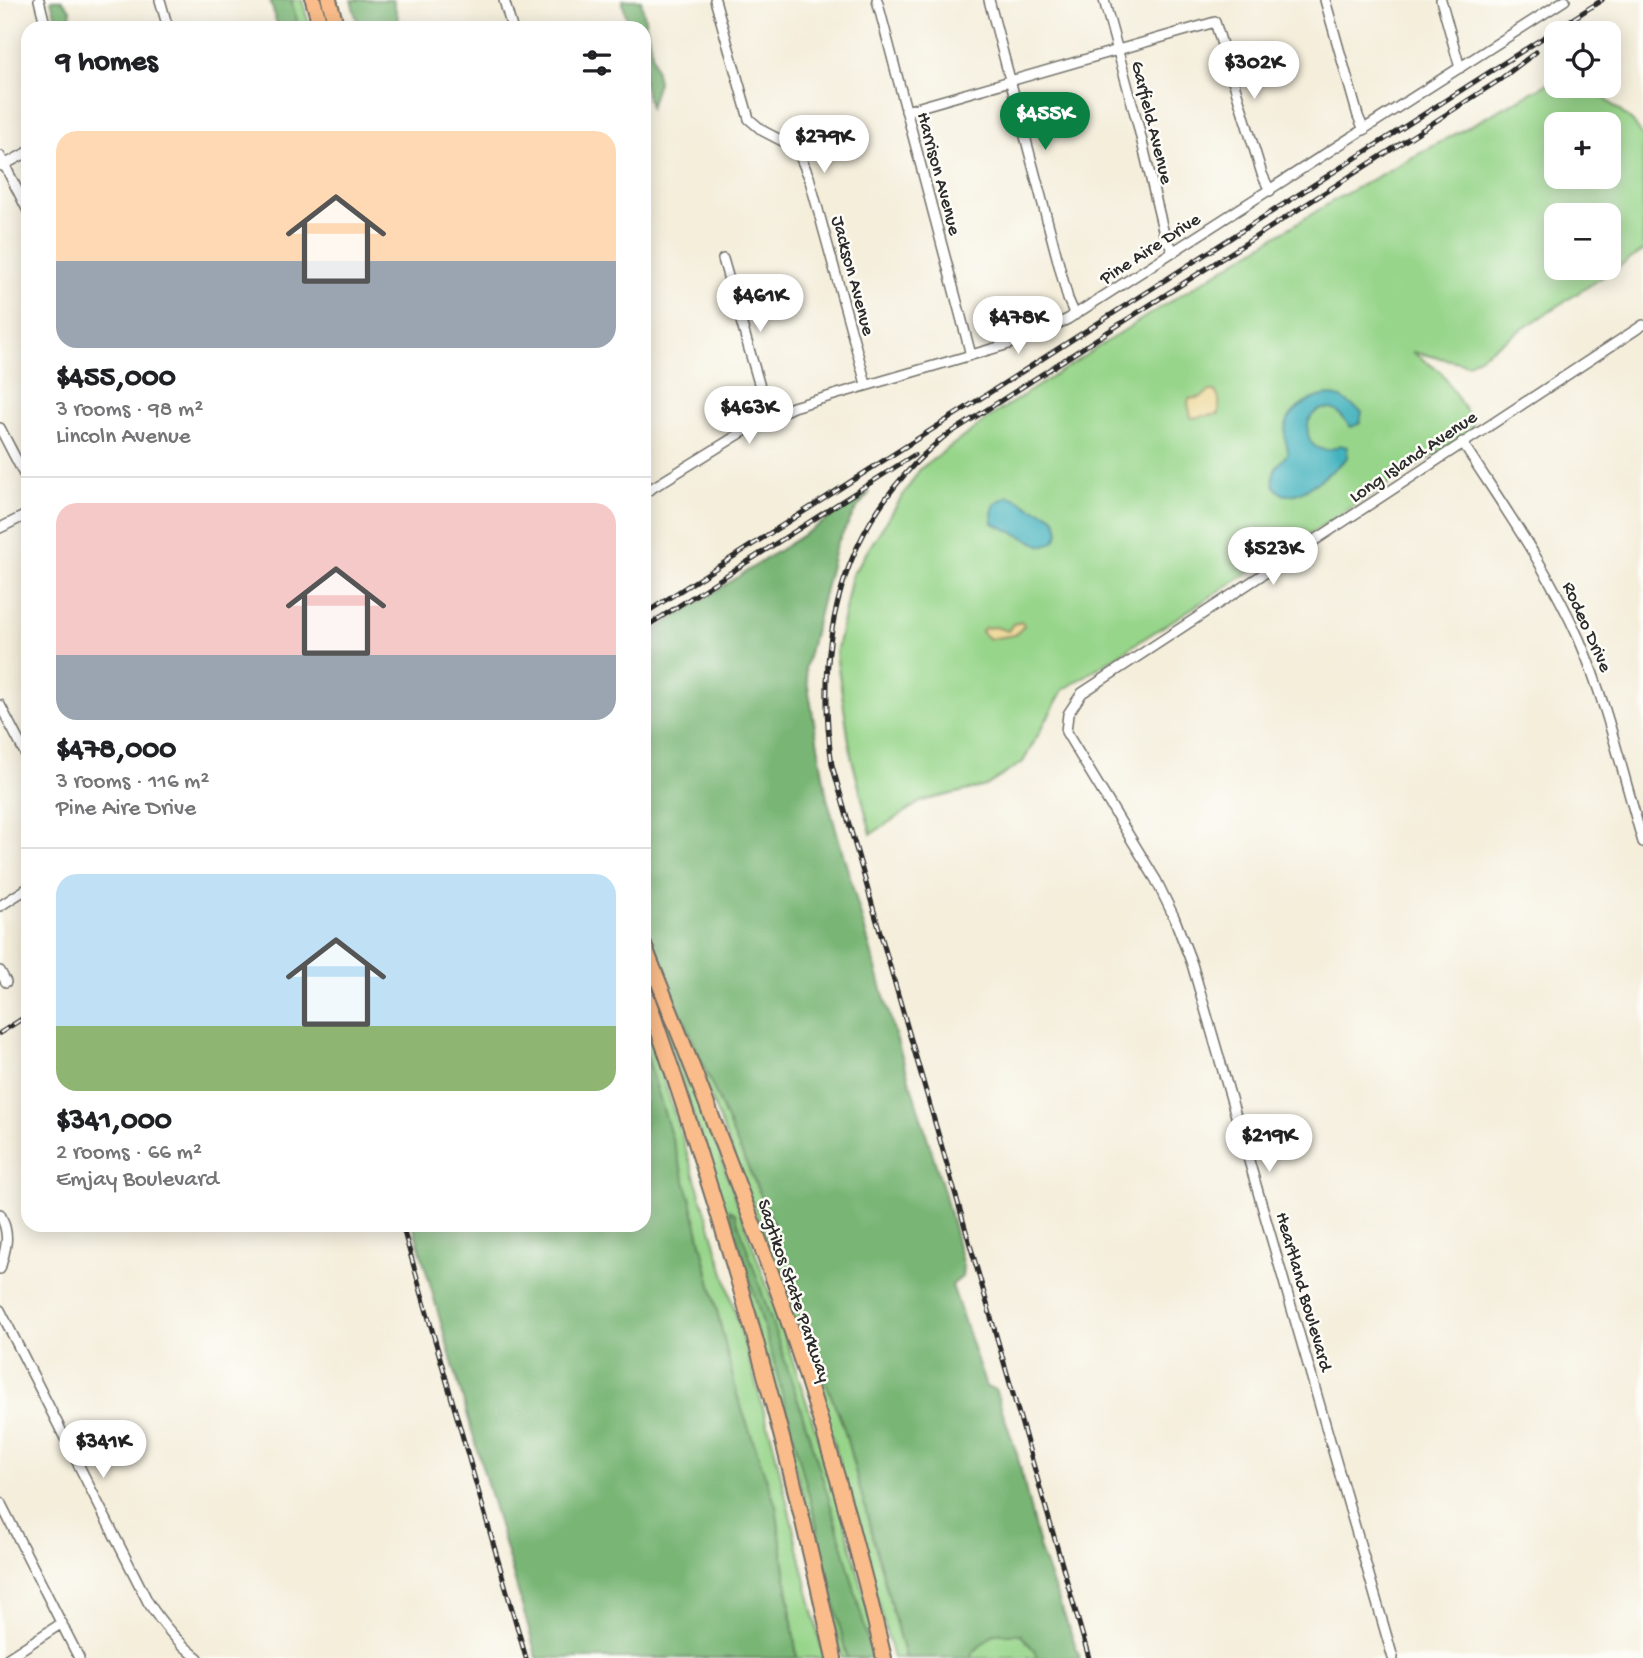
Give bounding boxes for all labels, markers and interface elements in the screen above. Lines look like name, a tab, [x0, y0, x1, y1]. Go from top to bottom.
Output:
map controls	[1544, 21, 1621, 280]
button: locate	[1544, 21, 1621, 98]
pin: $302K	[1205, 42, 1303, 101]
icon: filters	[578, 44, 616, 82]
text: 9 homes	[56, 46, 158, 81]
text: $302K	[1224, 50, 1284, 77]
street label: Garfield Avenue	[1124, 59, 1177, 187]
pin: $455K	[996, 92, 1094, 152]
text: $455K	[1016, 101, 1074, 128]
street label: Harrison Avenue	[910, 110, 965, 238]
button: +	[1544, 112, 1621, 189]
pin: $279K	[775, 116, 873, 175]
text: $279K	[795, 124, 853, 151]
icon: home	[273, 176, 399, 302]
button: −	[1544, 203, 1621, 280]
street label: Pine Aire Drive	[1095, 209, 1206, 292]
street label: Jackson Avenue	[825, 213, 879, 338]
pin: $461K	[711, 274, 809, 334]
text: $461K	[733, 283, 787, 310]
pin: $478K	[969, 296, 1067, 356]
text: $478K	[989, 305, 1047, 332]
text: $455,000	[56, 362, 176, 397]
pin: $463K	[700, 386, 798, 446]
text: $463K	[720, 395, 778, 422]
text: 3 rooms · 98 m²	[56, 397, 203, 424]
street label: Long Island Avenue	[1346, 407, 1482, 509]
text: Lincoln Avenue	[56, 424, 191, 451]
pin: $523K	[1224, 528, 1322, 587]
text: $523K	[1244, 536, 1302, 563]
icon: home	[273, 548, 399, 674]
street label: Rodeo Drive	[1556, 579, 1616, 676]
text: $478,000	[56, 734, 176, 769]
text: 3 rooms · 116 m²	[56, 769, 209, 796]
text: Pine Aire Drive	[56, 796, 196, 823]
icon: home	[273, 919, 399, 1045]
text: $341,000	[56, 1105, 172, 1140]
pin: $219K	[1220, 1114, 1318, 1174]
text: $219K	[1241, 1123, 1297, 1150]
text: 2 rooms · 66 m²	[56, 1140, 202, 1167]
text: Emjay Boulevard	[56, 1167, 219, 1194]
street label: Sagtikos State Parkway	[751, 1197, 835, 1386]
street label: Heartland Boulevard	[1269, 1210, 1337, 1376]
pin: $341K	[54, 1420, 152, 1480]
text: $341K	[75, 1429, 131, 1456]

